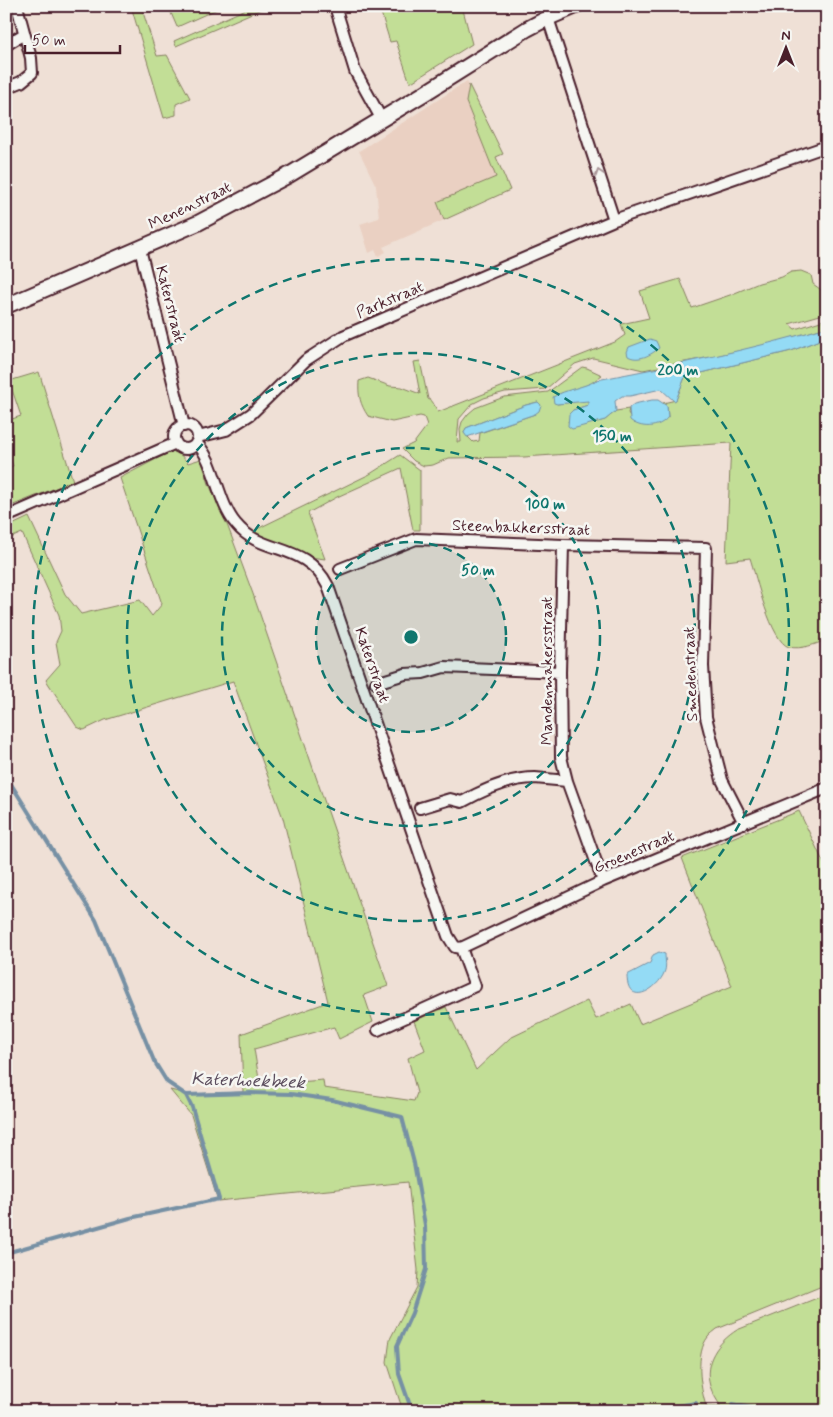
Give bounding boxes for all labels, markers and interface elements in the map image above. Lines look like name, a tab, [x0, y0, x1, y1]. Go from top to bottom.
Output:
scale bar	[25, 22, 120, 54]
north arrow	[760, 22, 810, 72]
text: N	[781, 27, 791, 45]
text: 50 m	[32, 31, 66, 51]
one-way arrow	[595, 170, 605, 178]
street label: Menenstraat	[145, 177, 235, 235]
street label: Katerstraat	[150, 263, 190, 345]
street label: Parkstraat	[353, 276, 427, 324]
text: 200 m	[658, 361, 699, 381]
text: 150 m	[592, 427, 632, 447]
text: 100 m	[525, 495, 565, 515]
street label: Steenbakkersstraat	[452, 515, 590, 541]
text: 50 m	[461, 561, 495, 581]
street label: Mandenmakersstraat	[537, 597, 558, 745]
street label: Katerstraat	[349, 624, 395, 706]
street label: Smedenstraat	[679, 626, 703, 722]
centre of rings	[402, 628, 420, 646]
street label: Groenestraat	[590, 826, 678, 878]
water label: Katerhoekbeek	[191, 1067, 306, 1095]

